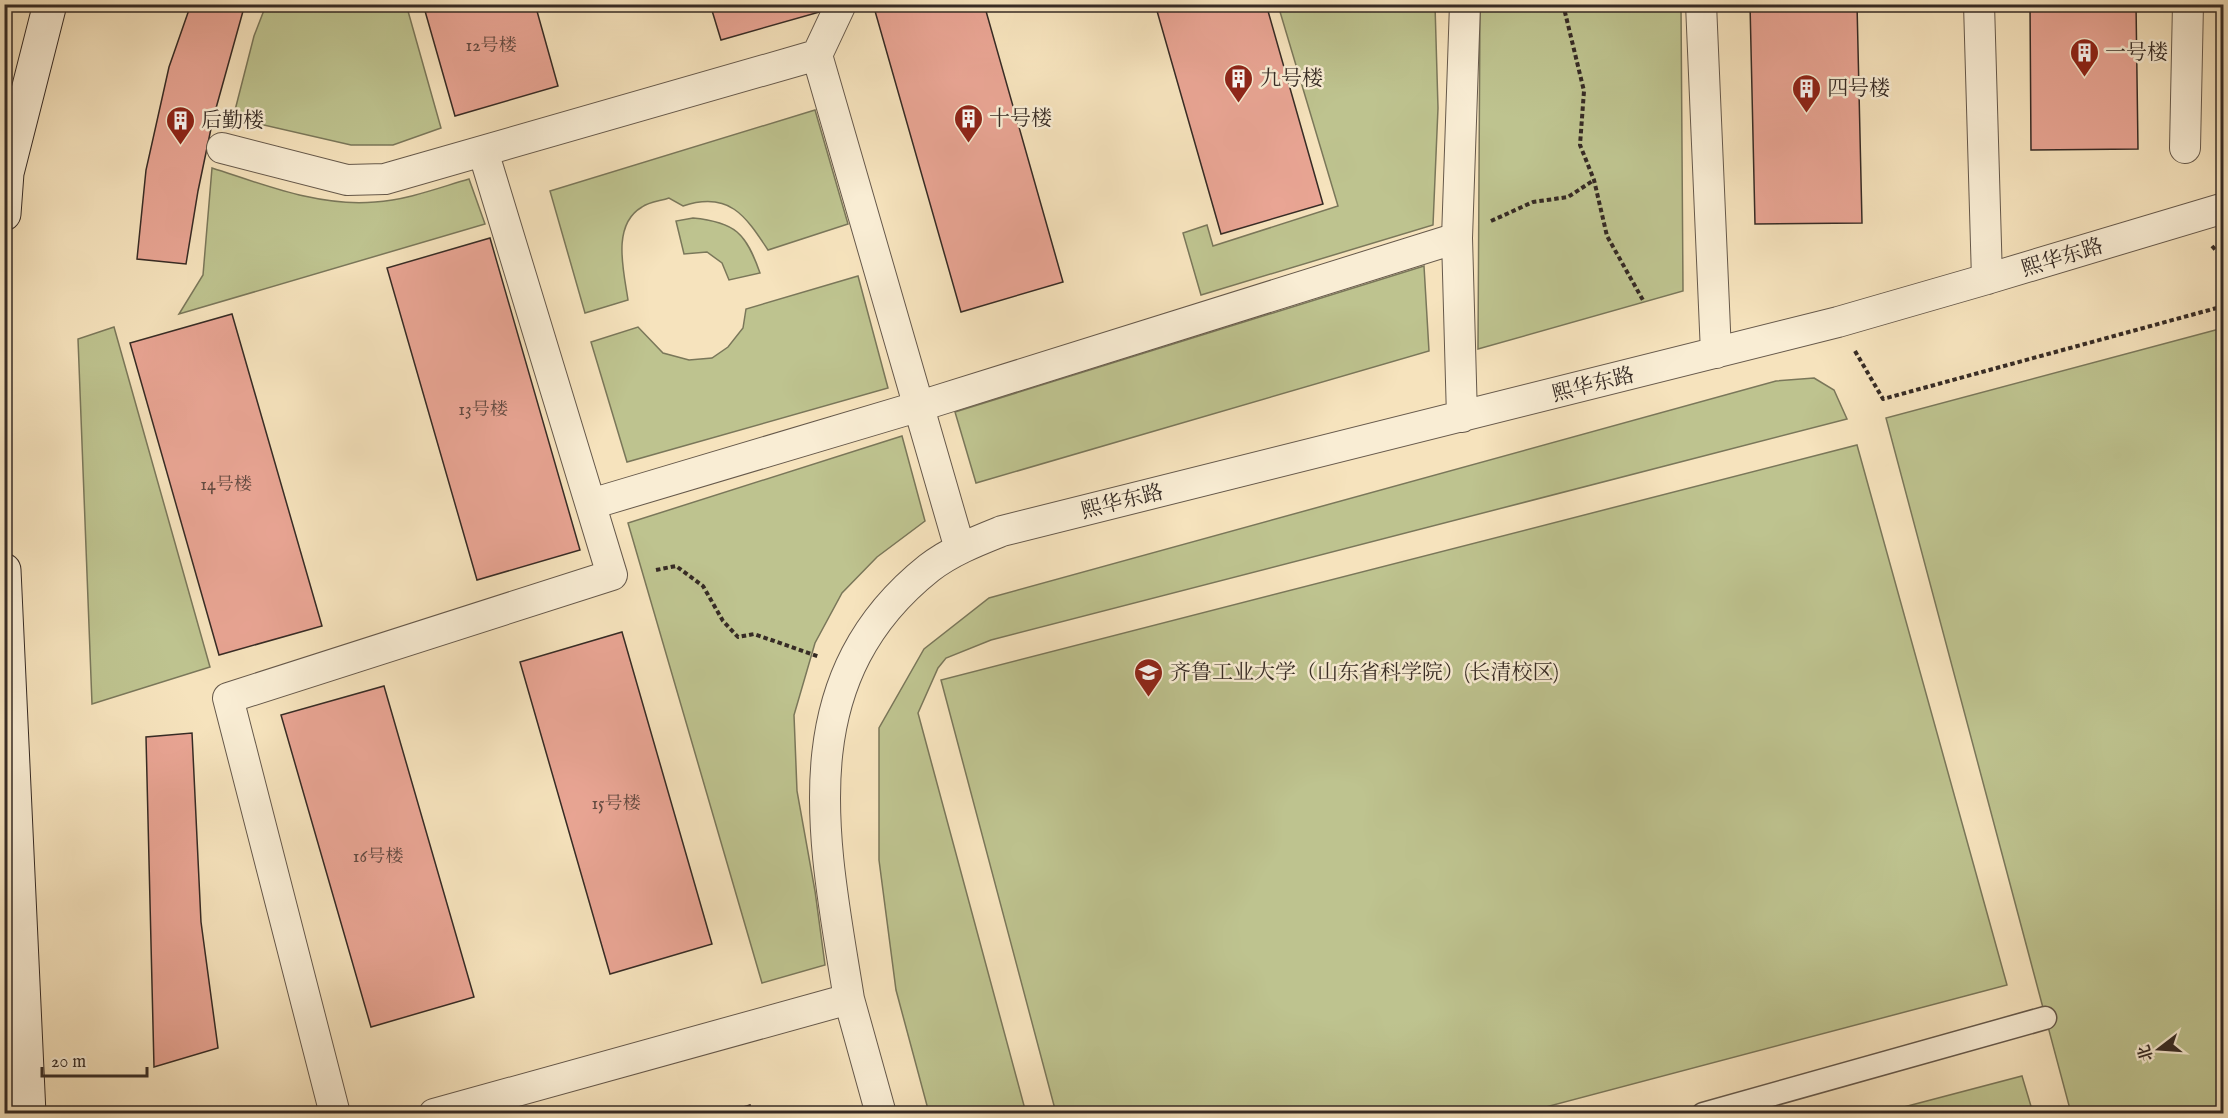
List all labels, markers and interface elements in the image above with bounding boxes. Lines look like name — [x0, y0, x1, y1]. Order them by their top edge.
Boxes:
house number: 12号楼 — [465, 35, 517, 58]
building icon: 一号楼 — [2068, 36, 2100, 78]
place label: 一号楼 — [2105, 40, 2168, 67]
building icon: 九号楼 — [1223, 62, 1255, 104]
place label: 九号楼 — [1260, 66, 1323, 93]
building icon: 四号楼 — [1790, 72, 1822, 114]
place label: 四号楼 — [1827, 76, 1890, 103]
building icon: 十号楼 — [952, 102, 984, 144]
building icon: 后勤楼 — [164, 104, 196, 146]
place label: 十号楼 — [989, 106, 1052, 133]
place label: 后勤楼 — [201, 108, 264, 135]
street label: 熙华东路 — [2018, 233, 2107, 284]
street label: 熙华东路 — [1549, 362, 1637, 409]
house number: 13号楼 — [458, 399, 508, 422]
house number: 14号楼 — [200, 474, 252, 497]
street label: 熙华东路 — [1078, 479, 1166, 526]
school or university icon: 齐鲁工业大学（山东省科学院）(长清校区) — [1133, 656, 1165, 698]
place label: 齐鲁工业大学（山东省科学院）(长清校区) — [1170, 660, 1559, 687]
house number: 15号楼 — [591, 793, 641, 816]
house number: 16号楼 — [353, 846, 403, 869]
north arrow — [2129, 1019, 2189, 1079]
scale bar — [42, 1040, 147, 1078]
text: 北 — [2135, 1042, 2158, 1063]
text: 20 m — [51, 1051, 86, 1074]

